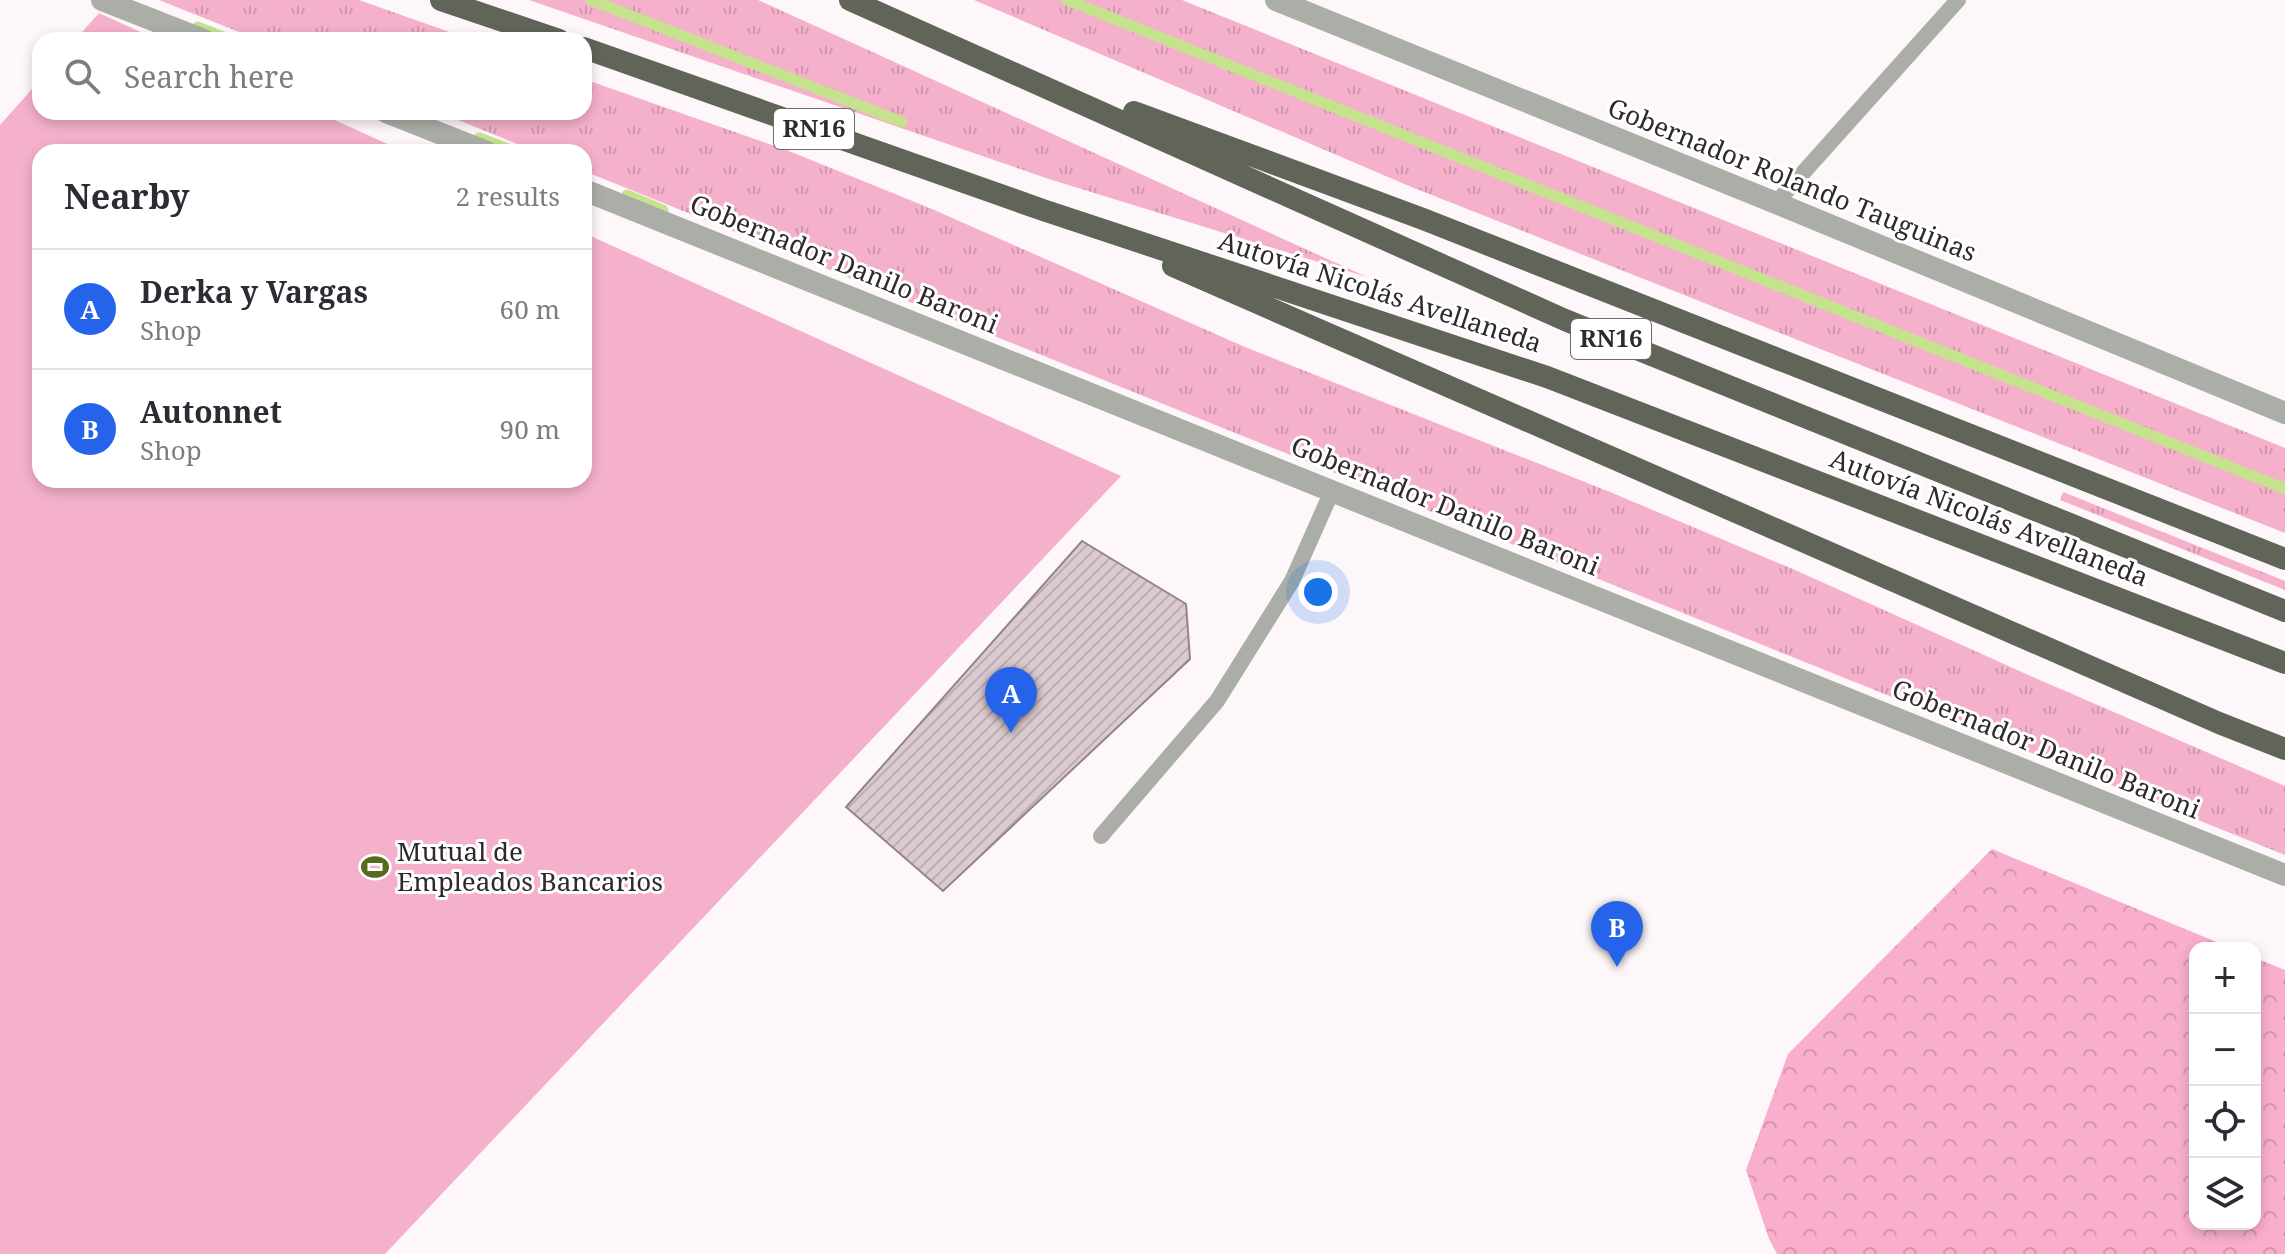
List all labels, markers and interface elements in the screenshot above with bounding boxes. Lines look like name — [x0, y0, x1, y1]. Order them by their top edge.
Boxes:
search box — [32, 32, 592, 120]
icon: search — [60, 54, 104, 98]
text: Search here — [124, 56, 294, 97]
street label: Gobernador Rolando Tauguinas — [1603, 88, 1982, 270]
road number: RN16 — [774, 109, 854, 149]
text: Nearby — [64, 173, 190, 219]
text: 2 results — [455, 178, 560, 214]
street label: Gobernador Danilo Baroni — [685, 185, 1004, 341]
street label: Autovía Nicolás Avellaneda — [1214, 222, 1547, 360]
text: Derka y Vargas — [140, 271, 368, 312]
text: A — [80, 291, 100, 327]
text: 60 m — [500, 291, 560, 327]
text: Shop — [140, 312, 202, 348]
road number: RN16 — [1571, 319, 1651, 359]
text: Autonnet — [140, 391, 282, 432]
text: B — [81, 411, 99, 447]
text: 90 m — [500, 411, 560, 447]
street label: Gobernador Danilo Baroni — [1286, 427, 1605, 583]
text: Shop — [140, 432, 202, 468]
street label: Autovía Nicolás Avellaneda — [1825, 440, 2154, 594]
your location — [1298, 572, 1338, 612]
pin: A — [985, 667, 1037, 733]
street label: Gobernador Danilo Baroni — [1887, 670, 2206, 826]
place label: Mutual de Empleados Bancarios — [397, 833, 663, 899]
sports icon: Mutual de Empleados Bancarios — [360, 852, 390, 882]
pin: B — [1591, 901, 1643, 967]
map controls — [2189, 942, 2261, 1230]
button: + — [2189, 942, 2261, 1014]
button: − — [2189, 1014, 2261, 1086]
button: locate — [2189, 1086, 2261, 1158]
button: layers — [2189, 1158, 2261, 1230]

